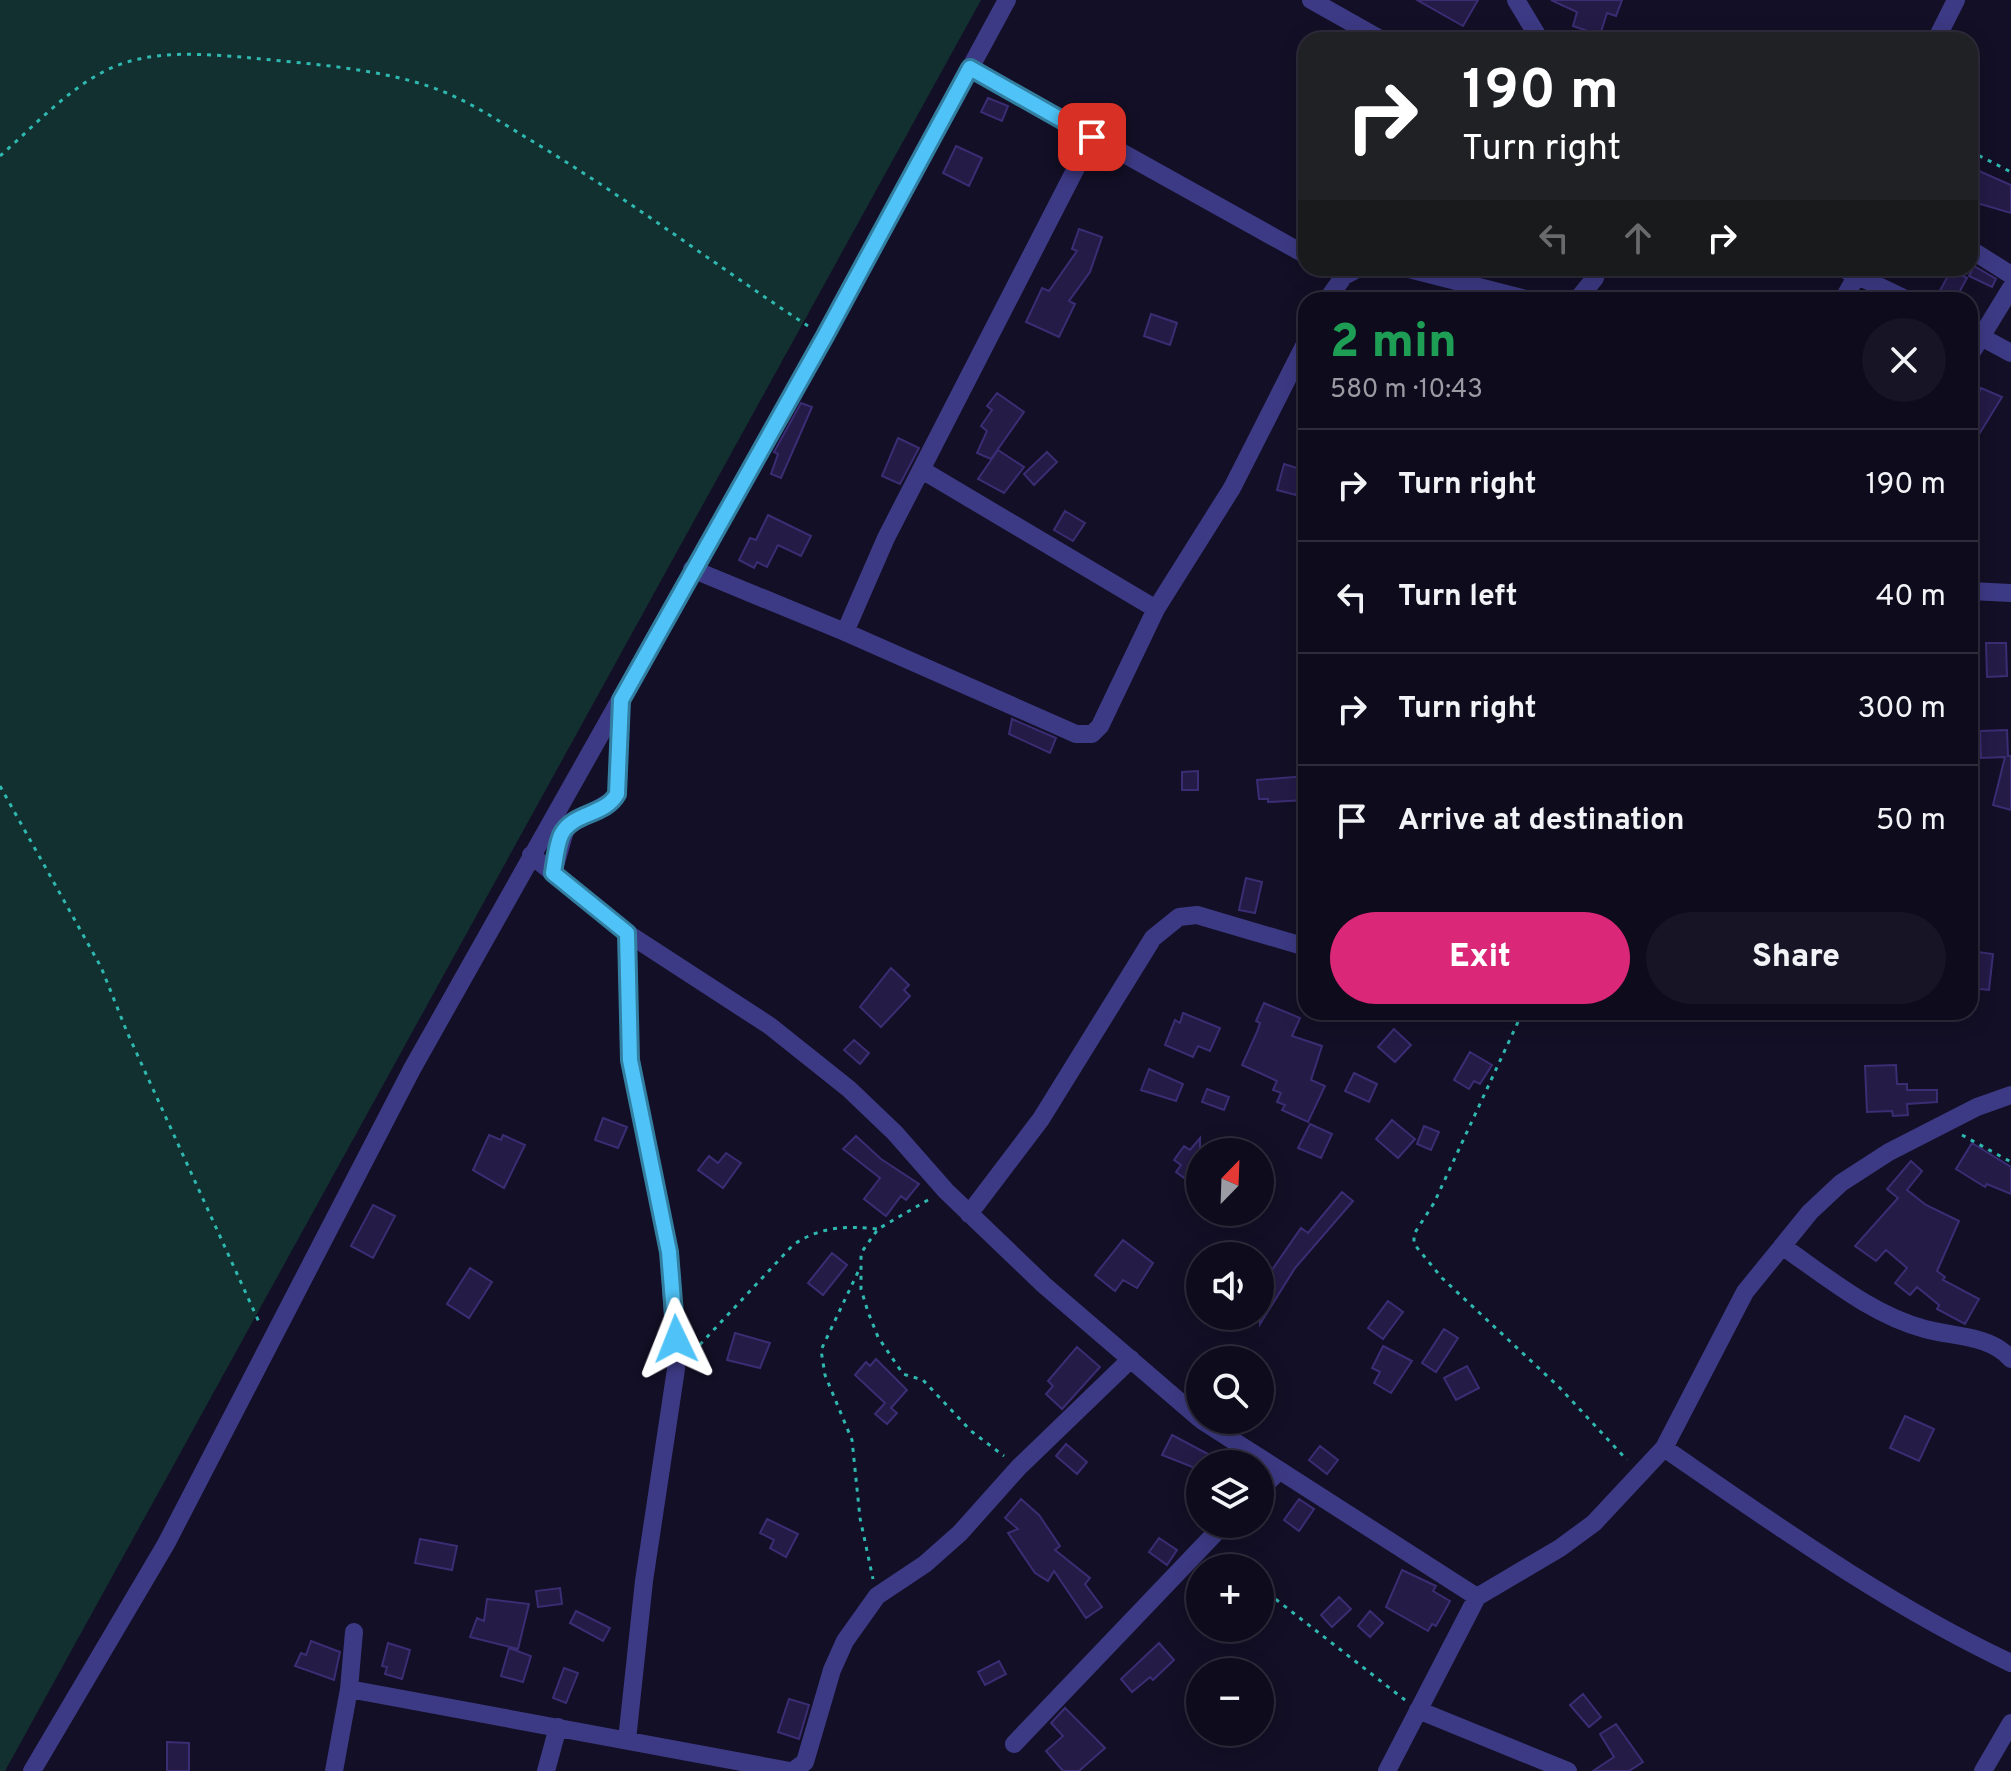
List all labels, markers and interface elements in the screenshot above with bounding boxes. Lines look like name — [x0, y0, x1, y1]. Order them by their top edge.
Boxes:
text: 190 m — [1462, 58, 1619, 128]
icon: right — [1330, 64, 1434, 168]
pin — [1058, 103, 1126, 171]
icon: arrive — [1070, 115, 1114, 159]
text: Turn right — [1462, 127, 1621, 173]
icon: left — [1532, 216, 1576, 260]
icon: ahead — [1616, 216, 1660, 260]
icon: right — [1700, 216, 1744, 260]
text: 2 min — [1330, 314, 1457, 374]
button: close — [1862, 318, 1946, 402]
text: 580 m · 10:43 — [1330, 374, 1483, 407]
icon: right — [1330, 463, 1374, 507]
text: Turn right — [1398, 467, 1536, 504]
text: 190 m — [1865, 467, 1946, 504]
icon: left — [1330, 575, 1374, 619]
text: Turn left — [1398, 579, 1518, 616]
text: 40 m — [1876, 579, 1946, 616]
icon: right — [1330, 687, 1374, 731]
text: Turn right — [1398, 691, 1536, 728]
text: 300 m — [1857, 691, 1946, 728]
icon: arrive — [1330, 799, 1374, 843]
text: Arrive at destination — [1398, 803, 1684, 840]
text: 50 m — [1876, 803, 1946, 840]
button: Exit — [1330, 912, 1630, 1004]
button: Share — [1646, 912, 1946, 1004]
north arrow — [1186, 1138, 1274, 1226]
map controls — [1186, 1138, 1274, 1746]
button: sound — [1186, 1242, 1274, 1330]
position arrow — [634, 1297, 718, 1381]
button: search — [1186, 1346, 1274, 1434]
button: layers — [1186, 1450, 1274, 1538]
button: + — [1186, 1554, 1274, 1642]
button: − — [1186, 1658, 1274, 1746]

